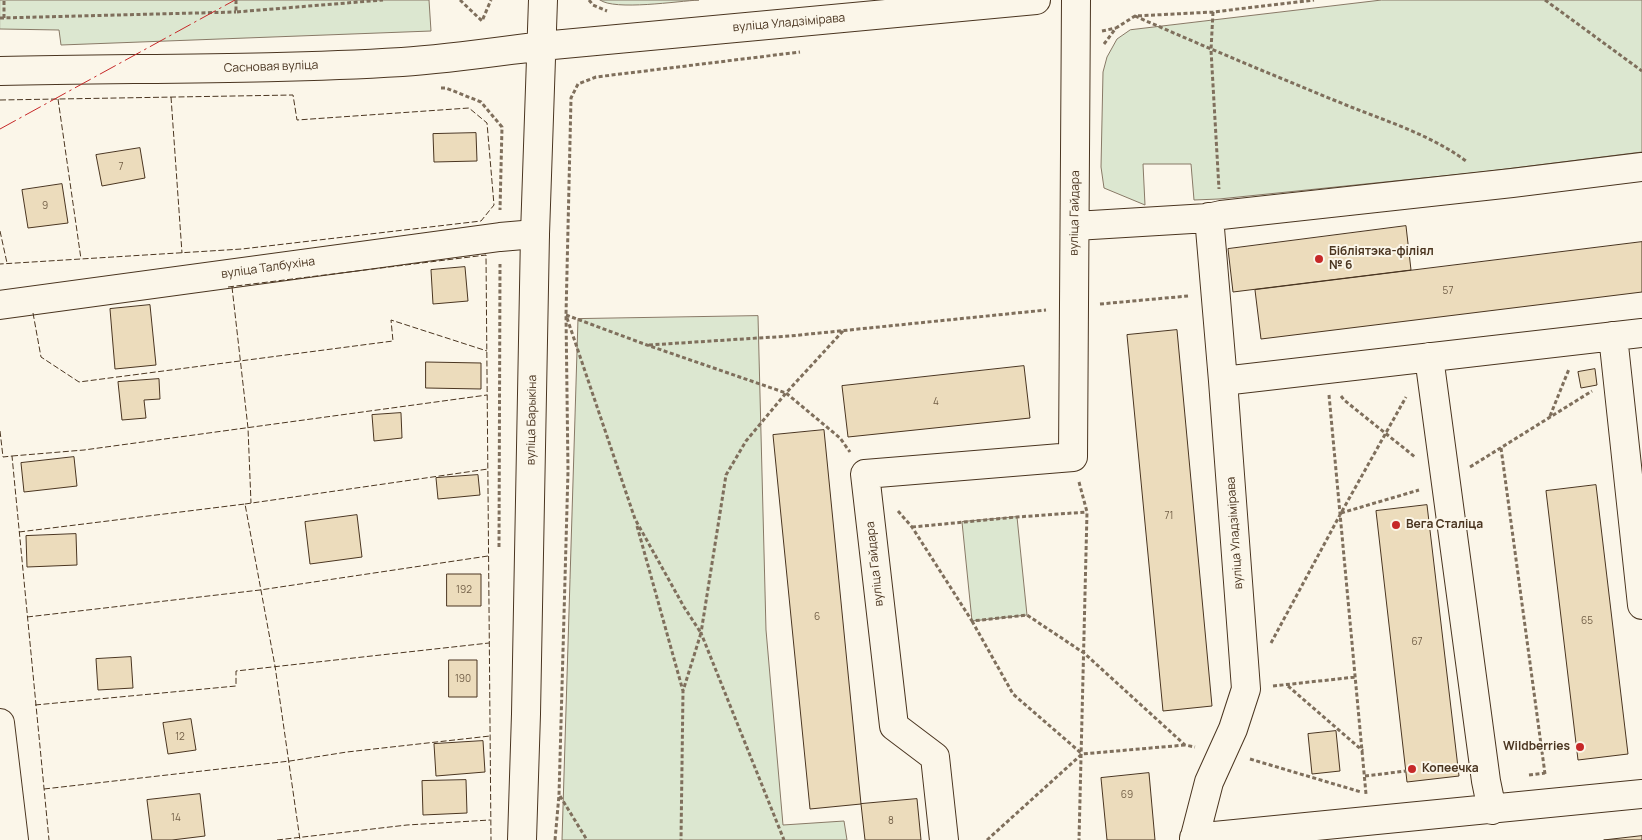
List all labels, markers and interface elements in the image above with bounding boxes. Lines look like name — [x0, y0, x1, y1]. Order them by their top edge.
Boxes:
street label: вуліца Уладзімірава — [732, 11, 846, 35]
street label: Сасновая вуліца — [224, 58, 318, 76]
house number: 7 — [118, 161, 124, 173]
street label: вуліца Гайдара — [1067, 170, 1083, 256]
house number: 9 — [42, 200, 48, 212]
place label: Бібліятэка-філіял № 6 — [1329, 245, 1434, 273]
marker: Бібліятэка-філіял № 6 — [1313, 253, 1325, 265]
street label: вуліца Талбухіна — [220, 254, 316, 282]
house number: 57 — [1443, 285, 1453, 297]
street label: вуліца Барыкіна — [524, 375, 540, 465]
house number: 4 — [933, 396, 939, 408]
street label: вуліца Уладзімірава — [1224, 476, 1246, 590]
house number: 71 — [1165, 510, 1173, 522]
place label: Вега Сталіца — [1406, 518, 1483, 532]
marker: Вега Сталіца — [1390, 519, 1402, 531]
street label: вуліца Гайдара — [863, 521, 887, 607]
house number: 192 — [456, 584, 472, 596]
house number: 6 — [814, 611, 820, 623]
house number: 65 — [1581, 615, 1593, 627]
house number: 67 — [1411, 636, 1423, 648]
house number: 190 — [455, 673, 471, 685]
house number: 12 — [175, 731, 185, 743]
place label: Wildberries — [1503, 740, 1570, 754]
marker: Wildberries — [1574, 741, 1586, 753]
place label: Копеечка — [1422, 762, 1479, 776]
marker: Копеечка — [1406, 763, 1418, 775]
house number: 69 — [1121, 789, 1133, 801]
house number: 14 — [171, 812, 181, 824]
house number: 8 — [888, 815, 894, 827]

